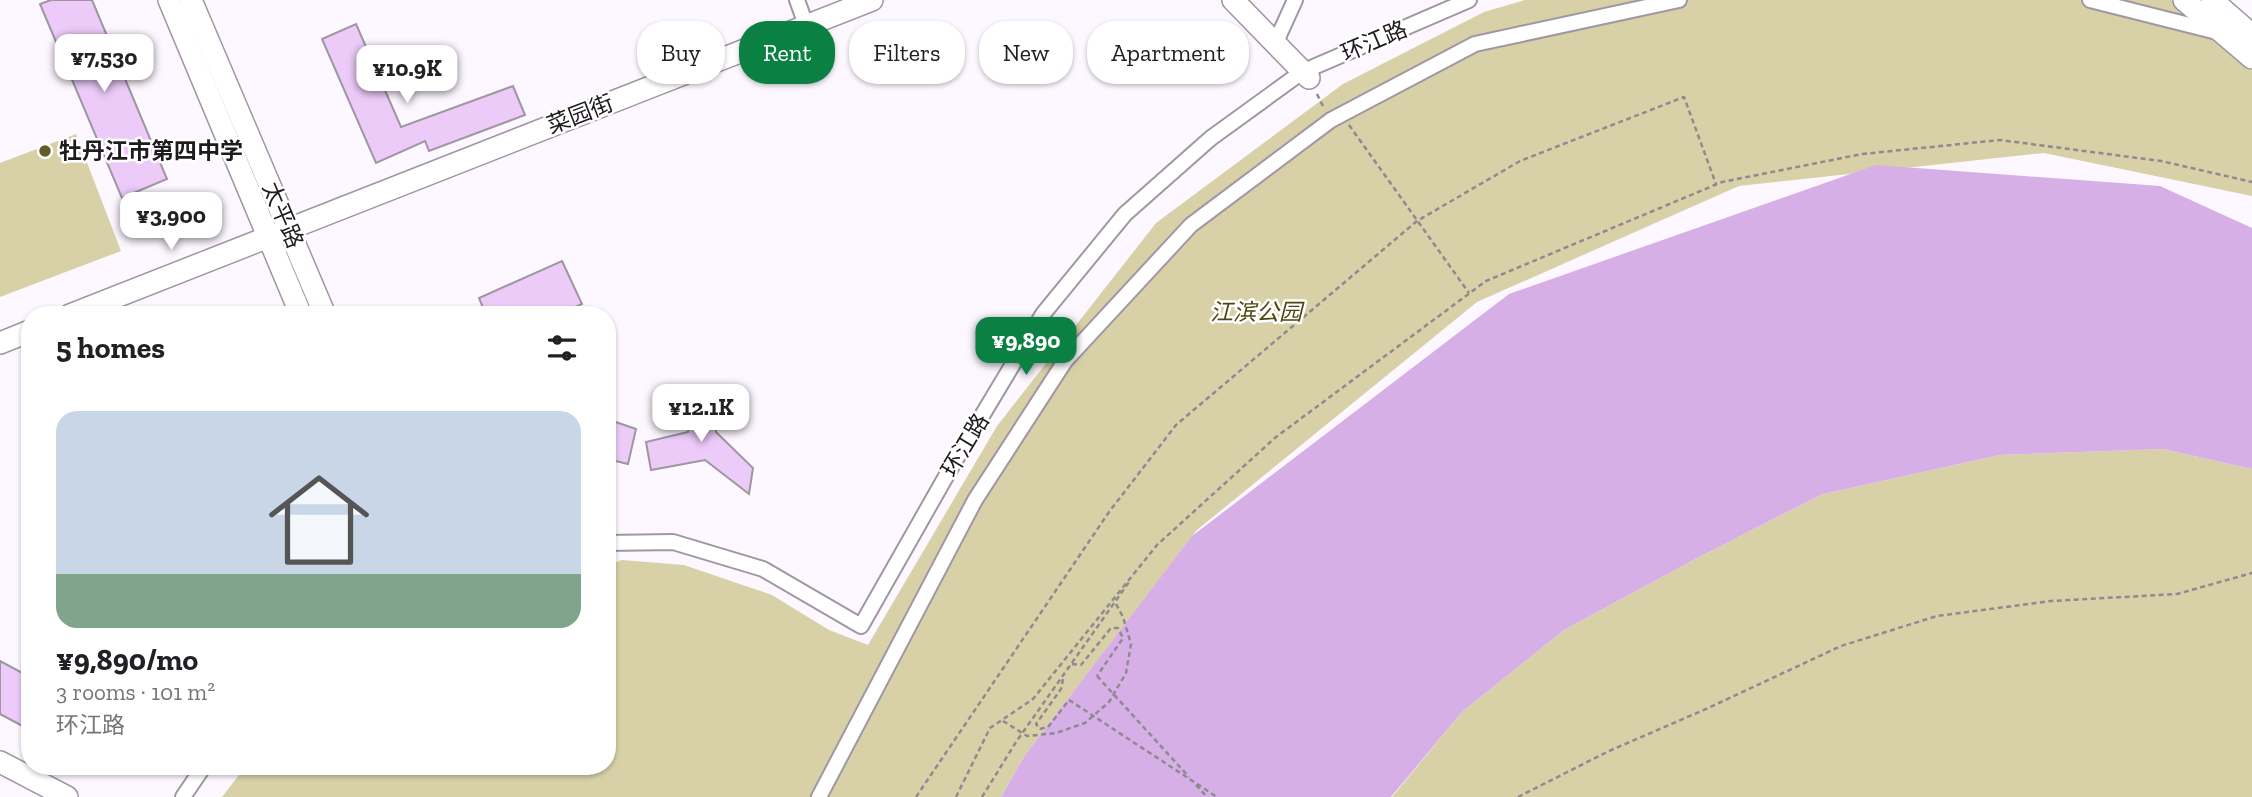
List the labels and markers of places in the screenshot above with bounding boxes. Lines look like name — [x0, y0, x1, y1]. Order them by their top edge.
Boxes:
pin: ¥7,530 — [47, 34, 161, 94]
pin: ¥10.9K — [350, 46, 464, 105]
place label: 牡丹江市第四中学 — [59, 137, 243, 165]
marker: 牡丹江市第四中学 — [37, 143, 53, 159]
pin: ¥3,900 — [114, 192, 228, 252]
pin: ¥9,890 — [969, 318, 1083, 377]
pin: ¥12.1K — [644, 384, 758, 444]

